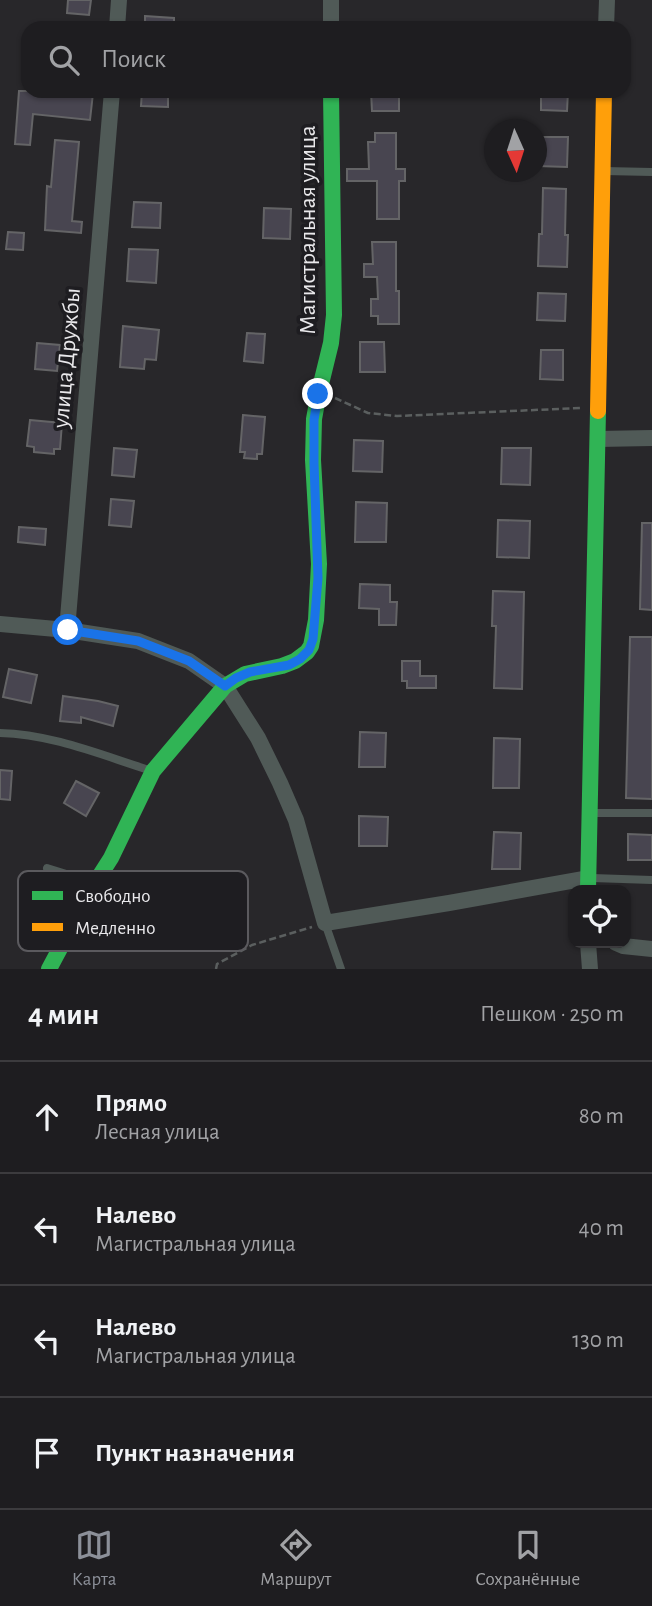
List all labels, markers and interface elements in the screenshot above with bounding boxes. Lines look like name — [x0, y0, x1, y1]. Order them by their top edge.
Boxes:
search box — [21, 21, 631, 98]
icon: search — [45, 41, 83, 79]
text: Поиск — [101, 46, 166, 72]
north arrow — [484, 119, 547, 182]
street label: Магистральная улица — [296, 125, 320, 335]
street label: улица Дружбы — [49, 287, 85, 430]
route end — [302, 378, 333, 409]
route start — [52, 614, 83, 645]
legend — [18, 871, 248, 951]
map controls — [568, 885, 631, 948]
button: locate — [568, 885, 631, 948]
text: Свободно — [75, 887, 151, 906]
text: Медленно — [75, 919, 155, 938]
text: 4 мин — [28, 1000, 99, 1030]
text: Пешком · 250 m — [480, 1003, 624, 1026]
text: Прямо — [95, 1090, 167, 1116]
icon: ahead — [28, 1098, 66, 1136]
text: 80 m — [579, 1105, 624, 1128]
text: Лесная улица — [95, 1121, 220, 1144]
text: Налево — [95, 1202, 176, 1228]
icon: left — [28, 1210, 66, 1248]
text: 40 m — [579, 1217, 624, 1240]
text: Магистральная улица — [95, 1233, 296, 1256]
text: Налево — [95, 1314, 176, 1340]
icon: left — [28, 1322, 66, 1360]
text: 130 m — [572, 1329, 624, 1352]
text: Магистральная улица — [95, 1345, 296, 1368]
icon: arrive — [28, 1434, 66, 1472]
text: Пункт назначения — [95, 1440, 295, 1466]
tab: Карта — [72, 1526, 116, 1591]
tab: Маршрут — [260, 1526, 331, 1591]
tab: Сохранённые — [475, 1526, 580, 1591]

